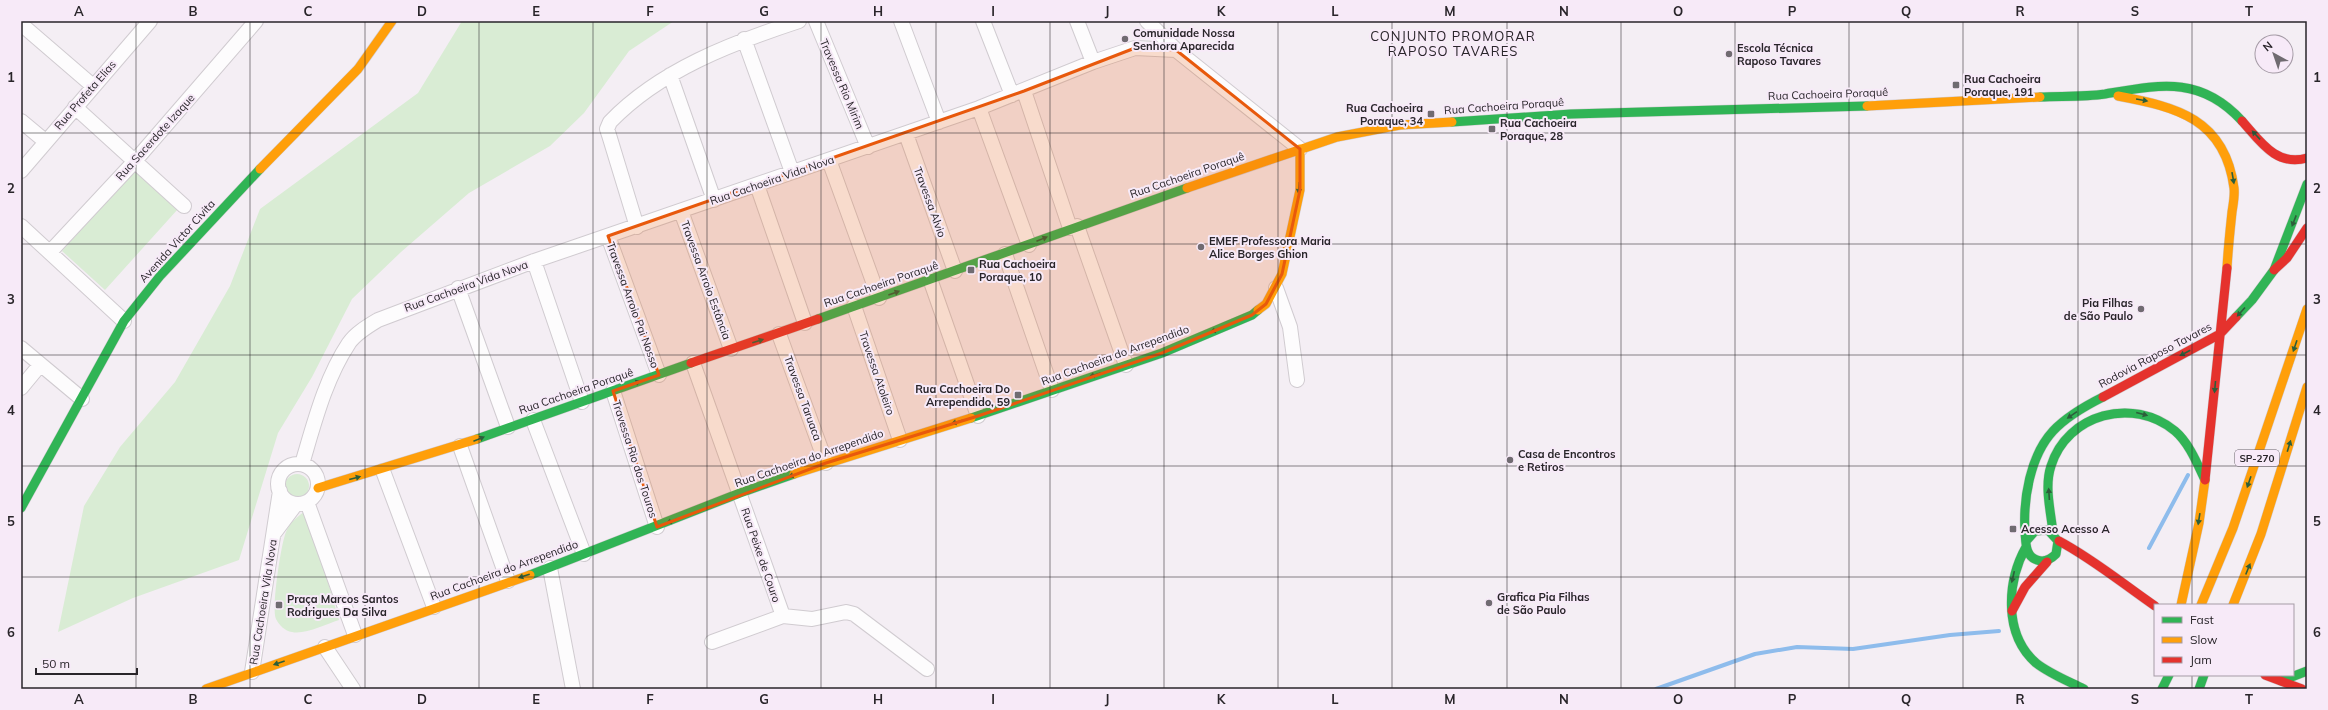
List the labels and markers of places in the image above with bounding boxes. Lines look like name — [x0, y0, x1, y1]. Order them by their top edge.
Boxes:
place label: Comunidade Nossa Senhora Aparecida — [1133, 26, 1235, 53]
marker: Comunidade Nossa Senhora Aparecida — [1120, 34, 1130, 44]
place label: Escola Técnica Raposo Tavares — [1737, 41, 1822, 68]
marker: Escola Técnica Raposo Tavares — [1724, 49, 1734, 59]
place label: Rua Cachoeira Poraque, 191 — [1964, 72, 2041, 99]
marker: Rua Cachoeira Poraque, 191 — [1951, 80, 1961, 90]
place label: Rua Cachoeira Poraque, 34 — [1346, 101, 1423, 128]
marker: Rua Cachoeira Poraque, 34 — [1426, 109, 1436, 119]
place label: Rua Cachoeira Poraque, 28 — [1500, 116, 1577, 143]
marker: Rua Cachoeira Poraque, 28 — [1487, 124, 1497, 134]
place label: EMEF Professora Maria Alice Borges Ghion — [1209, 234, 1331, 261]
marker: EMEF Professora Maria Alice Borges Ghion — [1196, 242, 1206, 252]
place label: Rua Cachoeira Poraque, 10 — [979, 257, 1056, 284]
marker: Rua Cachoeira Poraque, 10 — [966, 265, 976, 275]
place label: Pia Filhas de São Paulo — [2064, 296, 2133, 323]
marker: Pia Filhas de São Paulo — [2136, 304, 2146, 314]
place label: Rua Cachoeira Do Arrependido, 59 — [915, 382, 1010, 409]
marker: Rua Cachoeira Do Arrependido, 59 — [1013, 390, 1023, 400]
place label: Casa de Encontros e Retiros — [1518, 447, 1616, 474]
marker: Casa de Encontros e Retiros — [1505, 455, 1515, 465]
place label: Acesso Acesso A — [2021, 522, 2110, 536]
marker: Acesso Acesso A — [2008, 524, 2018, 534]
place label: Grafica Pia Filhas de São Paulo — [1497, 590, 1590, 617]
place label: Praça Marcos Santos Rodrigues Da Silva — [287, 592, 399, 619]
marker: Grafica Pia Filhas de São Paulo — [1484, 598, 1494, 608]
marker: Praça Marcos Santos Rodrigues Da Silva — [274, 600, 284, 610]

